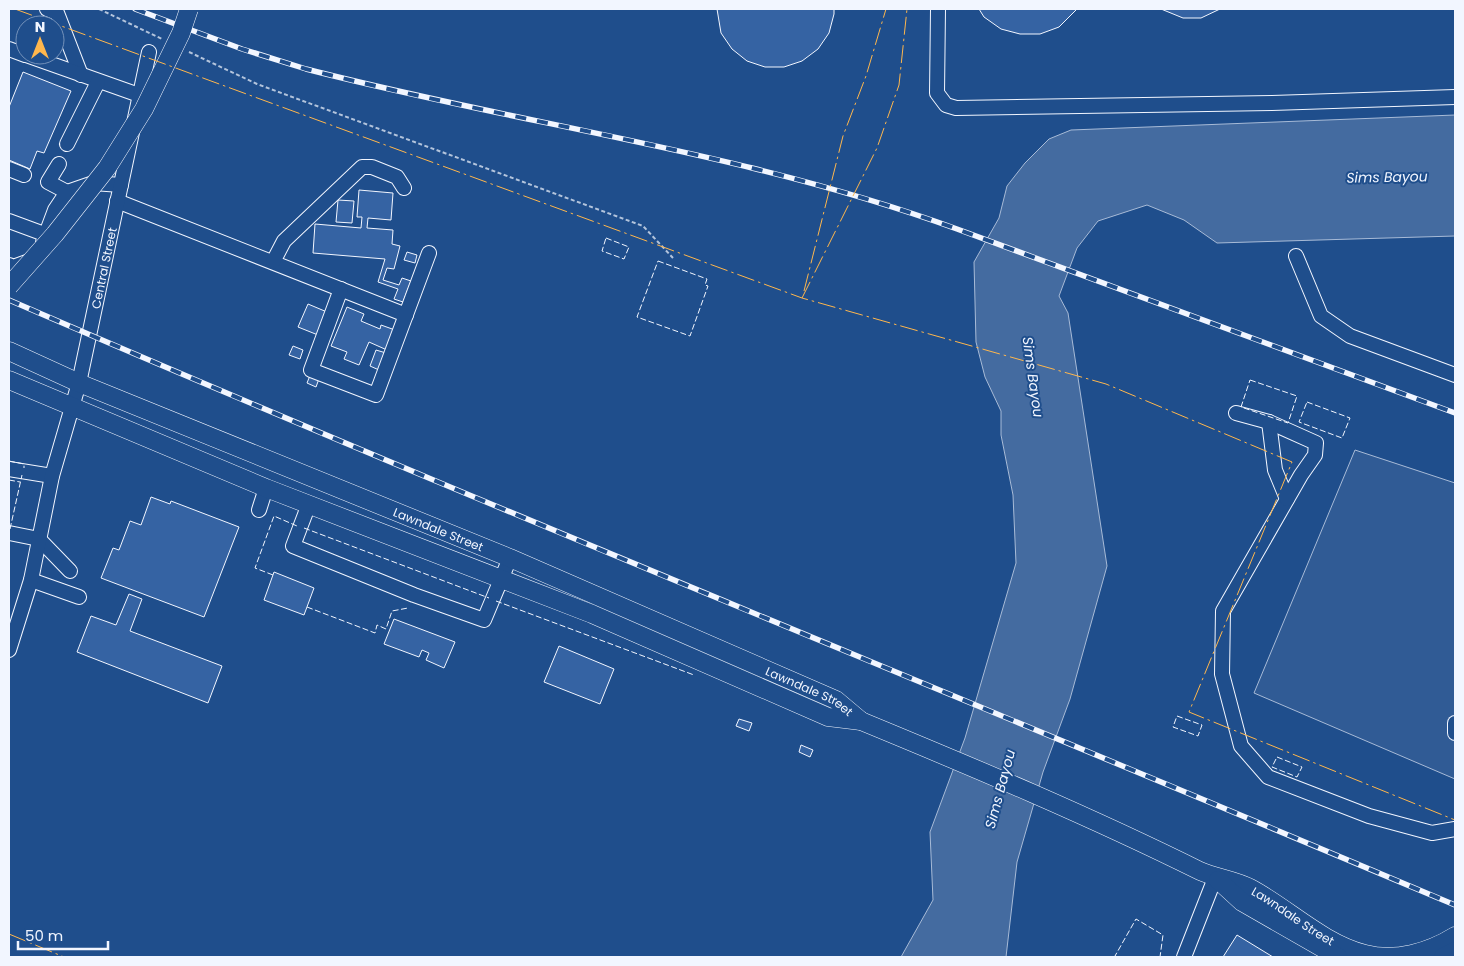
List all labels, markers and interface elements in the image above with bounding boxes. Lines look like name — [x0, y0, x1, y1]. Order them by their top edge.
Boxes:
north arrow — [15, 15, 65, 65]
text: N — [35, 17, 45, 37]
water label: Sims Bayou — [1346, 166, 1428, 188]
street label: Central Street — [86, 226, 120, 310]
water label: Sims Bayou — [1017, 335, 1049, 419]
street label: Lawndale Street — [391, 503, 486, 555]
street label: Lawndale Street — [763, 662, 857, 720]
water label: Sims Bayou — [980, 747, 1020, 831]
street label: Lawndale Street — [1249, 882, 1338, 949]
scale bar — [18, 918, 108, 950]
text: 50 m — [25, 925, 63, 946]

